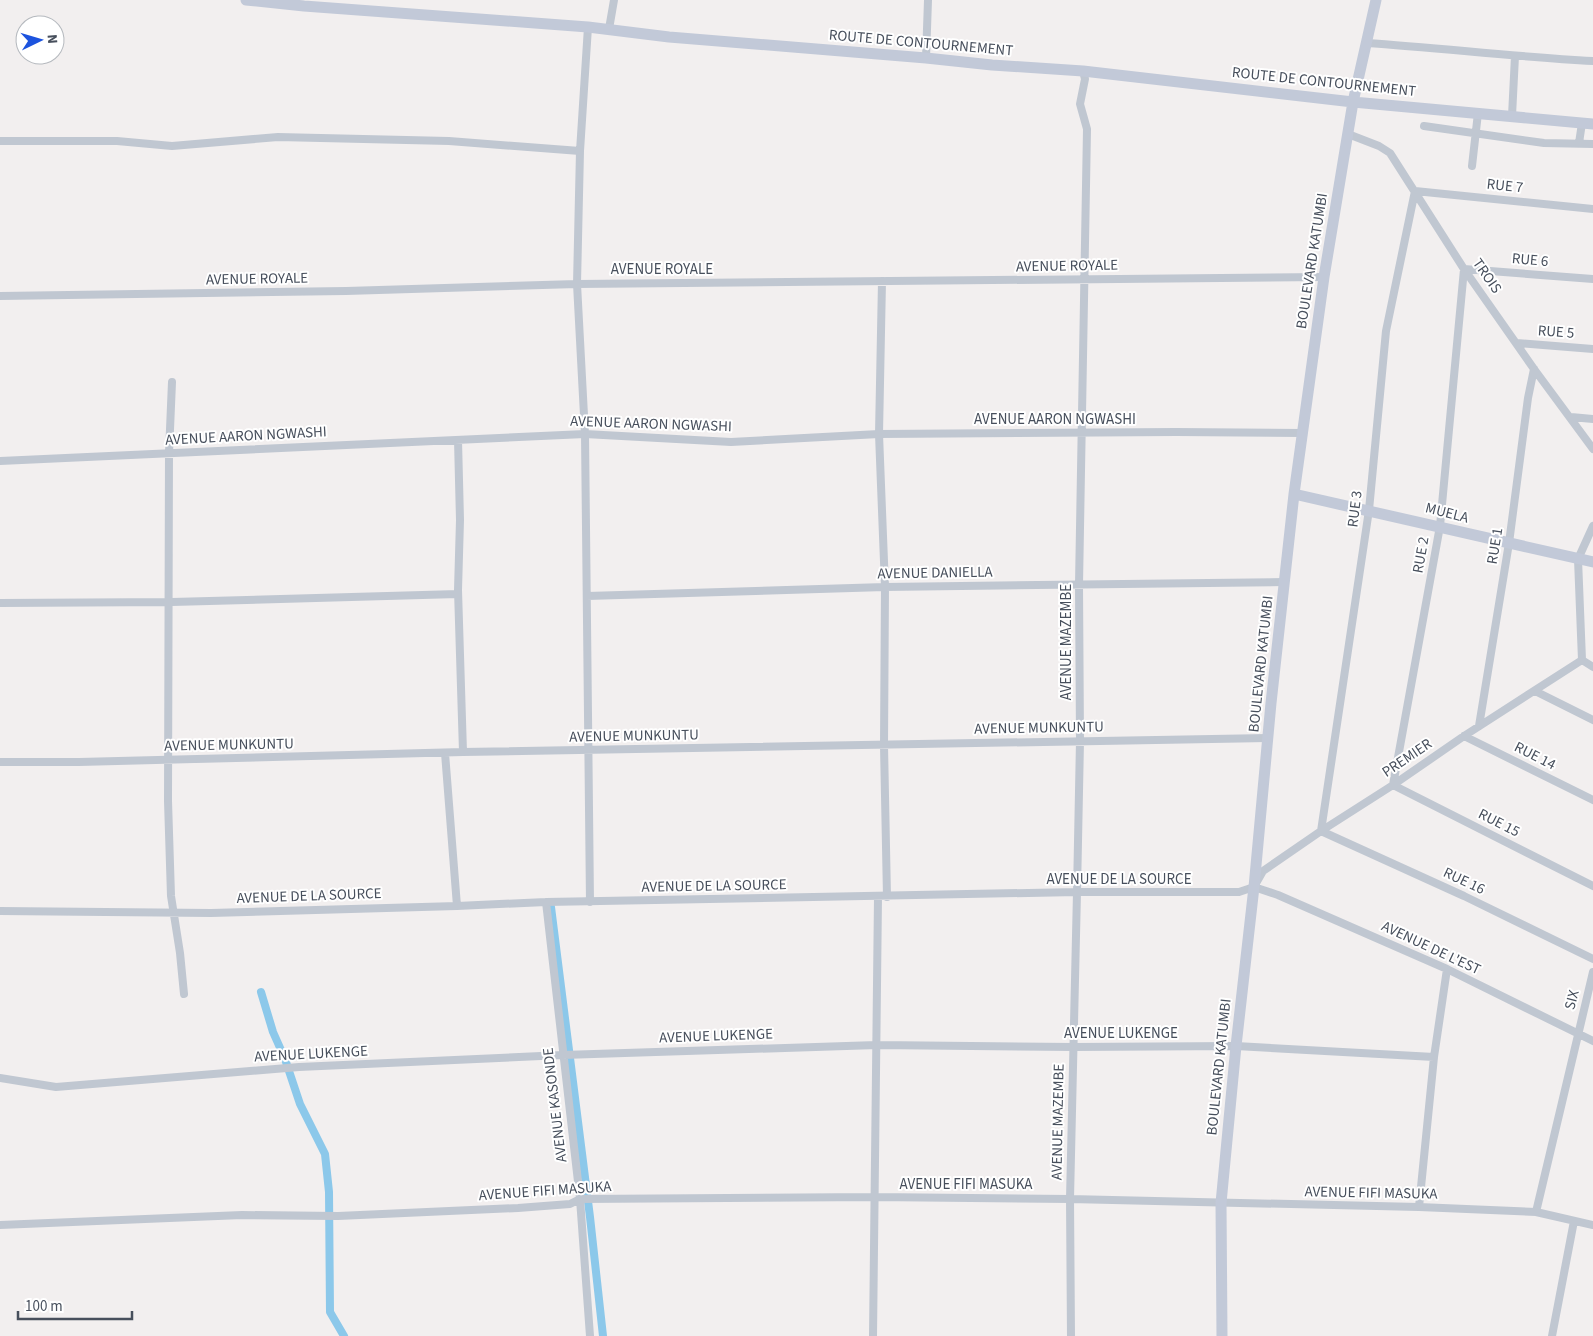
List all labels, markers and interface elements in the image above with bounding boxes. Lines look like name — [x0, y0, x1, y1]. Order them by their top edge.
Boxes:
north arrow — [15, 15, 65, 65]
street label: ROUTE DE CONTOURNEMENT — [828, 24, 1014, 62]
text: N — [42, 33, 62, 44]
street label: ROUTE DE CONTOURNEMENT — [1231, 62, 1417, 102]
street label: RUE 7 — [1486, 174, 1524, 198]
street label: BOULEVARD KATUMBI — [1291, 192, 1333, 330]
street label: RUE 6 — [1511, 248, 1549, 272]
street label: TROIS — [1467, 254, 1507, 298]
street label: AVENUE ROYALE — [1016, 255, 1118, 277]
street label: AVENUE ROYALE — [611, 259, 713, 280]
street label: AVENUE ROYALE — [206, 268, 308, 290]
street label: RUE 5 — [1537, 320, 1575, 344]
street label: AVENUE AARON NGWASHI — [974, 409, 1136, 430]
street label: AVENUE AARON NGWASHI — [570, 411, 732, 437]
street label: AVENUE AARON NGWASHI — [165, 421, 327, 451]
street label: RUE 3 — [1342, 490, 1368, 528]
street label: MUELA — [1423, 497, 1472, 529]
street label: RUE 1 — [1482, 526, 1508, 566]
street label: RUE 2 — [1407, 535, 1435, 575]
street label: AVENUE DANIELLA — [877, 561, 994, 585]
street label: AVENUE MAZEMBE — [1056, 584, 1077, 700]
street label: BOULEVARD KATUMBI — [1243, 595, 1279, 733]
street label: AVENUE MUNKUNTU — [974, 716, 1104, 740]
street label: AVENUE MUNKUNTU — [569, 724, 699, 748]
street label: AVENUE MUNKUNTU — [164, 733, 294, 757]
street label: PREMIER — [1378, 733, 1437, 782]
street label: RUE 14 — [1511, 737, 1560, 776]
street label: RUE 15 — [1475, 804, 1523, 842]
street label: RUE 16 — [1440, 862, 1488, 900]
street label: AVENUE DE LA SOURCE — [1046, 869, 1192, 890]
street label: AVENUE DE LA SOURCE — [641, 874, 787, 898]
street label: AVENUE DE LA SOURCE — [236, 883, 382, 909]
street label: AVENUE DE L'EST — [1378, 916, 1484, 980]
street label: SIX — [1559, 988, 1585, 1012]
street label: BOULEVARD KATUMBI — [1201, 998, 1237, 1136]
street label: AVENUE LUKENGE — [1064, 1023, 1178, 1044]
street label: AVENUE LUKENGE — [659, 1024, 773, 1048]
street label: AVENUE LUKENGE — [254, 1041, 368, 1067]
street label: AVENUE KASONDE — [538, 1046, 572, 1164]
street label: AVENUE MAZEMBE — [1046, 1064, 1070, 1180]
street label: AVENUE FIFI MASUKA — [900, 1174, 1033, 1195]
street label: AVENUE FIFI MASUKA — [478, 1176, 613, 1206]
street label: AVENUE FIFI MASUKA — [1304, 1181, 1439, 1205]
scale bar — [18, 1288, 131, 1320]
text: 100 m — [25, 1296, 63, 1317]

